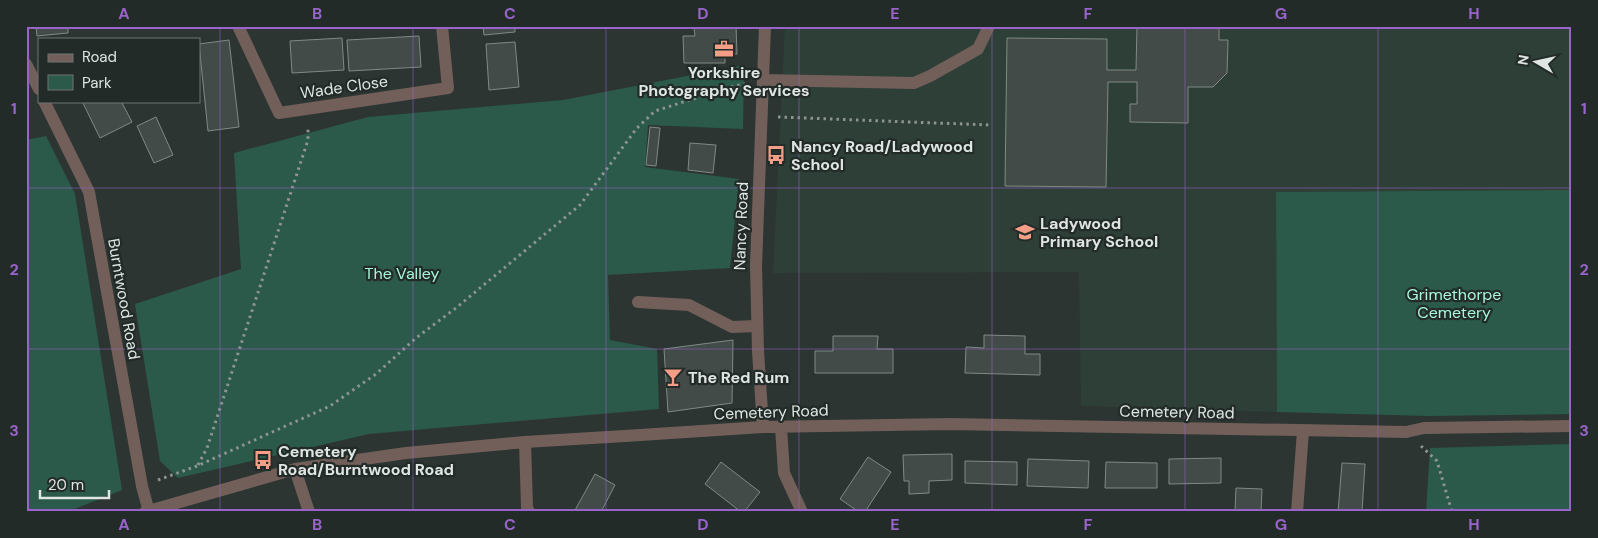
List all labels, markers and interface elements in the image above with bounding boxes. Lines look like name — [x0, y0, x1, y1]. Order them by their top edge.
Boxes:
text: A — [118, 3, 130, 24]
text: B — [312, 3, 322, 24]
text: C — [504, 3, 516, 24]
text: D — [697, 3, 709, 24]
text: E — [890, 3, 900, 24]
text: F — [1084, 3, 1093, 24]
text: G — [1275, 3, 1287, 24]
text: H — [1468, 3, 1480, 24]
legend — [38, 38, 200, 102]
office icon: Yorkshire Photography Services — [713, 38, 735, 60]
north arrow — [1510, 38, 1560, 88]
text: Road — [82, 47, 117, 67]
text: N — [1513, 54, 1533, 66]
place label: Yorkshire Photography Services — [638, 62, 810, 101]
street label: Wade Close — [299, 70, 389, 104]
text: Park — [82, 73, 112, 93]
text: 1 — [11, 98, 17, 119]
text: 1 — [1581, 98, 1587, 119]
place label: Nancy Road/Ladywood School — [791, 136, 973, 175]
bus stop icon: Nancy Road/Ladywood School — [765, 144, 787, 166]
street label: Nancy Road — [729, 181, 753, 271]
place label: Ladywood Primary School — [1040, 213, 1158, 252]
school or university icon: Ladywood Primary School — [1014, 221, 1036, 243]
street label: Burntwood Road — [103, 237, 145, 361]
text: 2 — [9, 259, 19, 280]
text: 2 — [1579, 259, 1589, 280]
park label: The Valley — [365, 263, 440, 284]
park label: Grimethorpe Cemetery — [1407, 284, 1501, 323]
bar icon: The Red Rum — [662, 366, 684, 388]
place label: The Red Rum — [688, 367, 789, 388]
street label: Cemetery Road — [713, 399, 829, 425]
street label: Cemetery Road — [1119, 400, 1235, 424]
text: 3 — [9, 420, 19, 441]
text: 3 — [1579, 420, 1589, 441]
place label: Cemetery Road/Burntwood Road — [278, 441, 454, 480]
bus stop icon: Cemetery Road/Burntwood Road — [252, 449, 274, 471]
scale bar — [40, 468, 109, 500]
text: 20 m — [48, 475, 84, 495]
text: A — [118, 514, 130, 535]
text: B — [312, 514, 322, 535]
text: C — [504, 514, 516, 535]
text: D — [697, 514, 709, 535]
text: E — [890, 514, 900, 535]
text: F — [1084, 514, 1093, 535]
text: G — [1275, 514, 1287, 535]
text: H — [1468, 514, 1480, 535]

